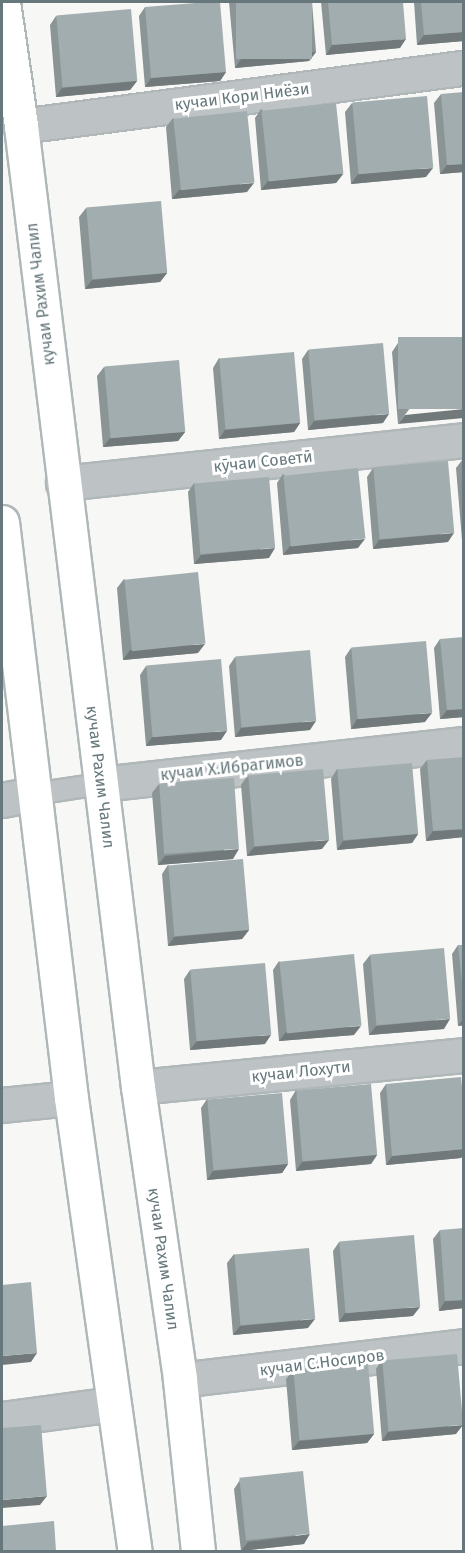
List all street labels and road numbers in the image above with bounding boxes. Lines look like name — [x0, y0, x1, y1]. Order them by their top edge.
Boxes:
street label: кучаи Кори Ниёзи — [173, 79, 311, 115]
street label: кучаи Рахим Чалил — [23, 222, 59, 366]
street label: кӯчаи Советӣ — [212, 447, 314, 477]
street label: кучаи Рахим Чалил — [82, 705, 118, 849]
street label: кучаи Х.Ибрагимов — [159, 751, 305, 785]
street label: кучаи Лохути — [250, 1057, 352, 1087]
street label: кучаи Рахим Чалил — [144, 1187, 182, 1331]
street label: кучаи С.Носиров — [258, 1346, 386, 1380]

